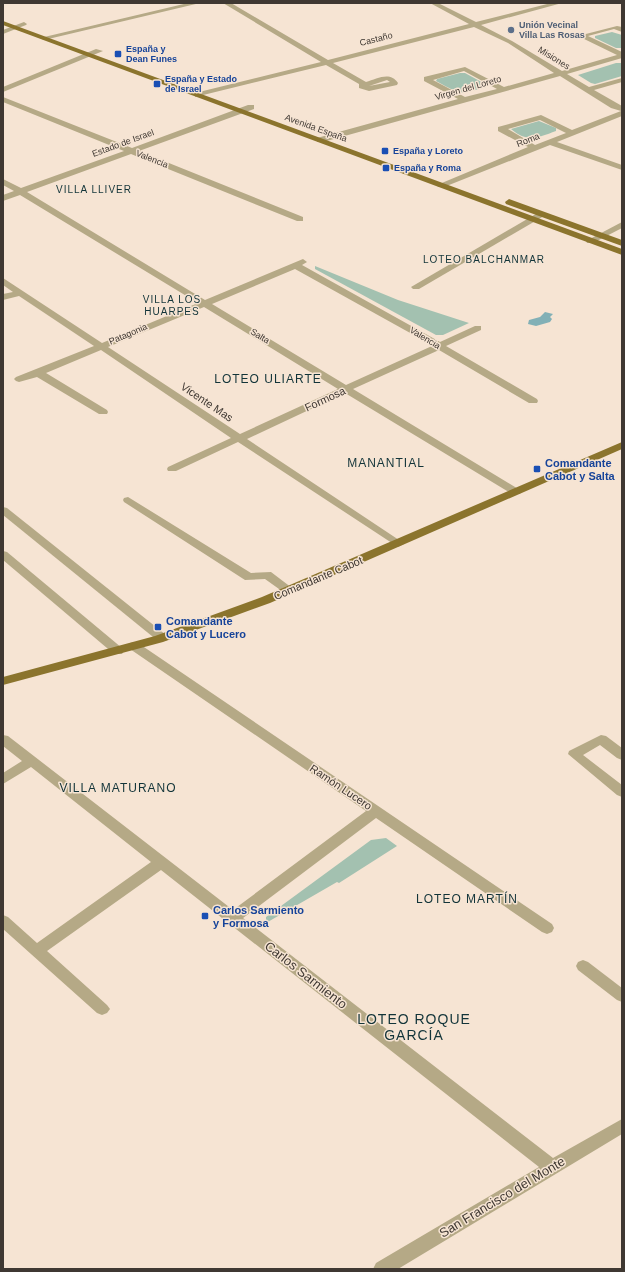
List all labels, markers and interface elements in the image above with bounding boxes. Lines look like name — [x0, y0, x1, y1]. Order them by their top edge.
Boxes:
place label: Unión Vecinal Villa Las Rosas — [519, 20, 585, 40]
marker: Unión Vecinal Villa Las Rosas — [506, 25, 516, 35]
street label: Castaño — [359, 30, 393, 48]
place label: España y Dean Funes — [126, 44, 177, 64]
street label: Misiones — [536, 44, 572, 72]
marker: España y Dean Funes — [113, 49, 123, 59]
place label: España y Estado de Israel — [165, 74, 238, 94]
street label: Virgen del Loreto — [434, 74, 502, 102]
marker: España y Estado de Israel — [152, 79, 162, 89]
street label: Avenida España — [284, 112, 348, 144]
street label: Estado de Israel — [91, 127, 155, 159]
street label: Roma — [515, 131, 541, 149]
marker: España y Loreto — [380, 146, 390, 156]
place label: España y Loreto — [393, 146, 464, 156]
street label: Valencia — [134, 148, 170, 170]
marker: España y Roma — [381, 163, 391, 173]
place label: España y Roma — [394, 163, 462, 173]
district label: VILLA LLIVER — [56, 184, 132, 195]
district label: LOTEO BALCHANMAR — [423, 254, 545, 265]
district label: VILLA LOS HUARPES — [143, 294, 201, 317]
street label: Patagonia — [107, 321, 149, 347]
street label: Valencia — [408, 325, 442, 351]
street label: Salta — [249, 326, 271, 346]
district label: LOTEO ULIARTE — [214, 372, 322, 386]
street label: Vicente Mas — [179, 380, 236, 424]
street label: Formosa — [303, 384, 348, 414]
district label: MANANTIAL — [347, 456, 425, 470]
place label: Comandante Cabot y Salta — [545, 457, 616, 482]
marker: Comandante Cabot y Salta — [532, 464, 542, 474]
street label: Comandante Cabot — [272, 554, 364, 602]
place label: Comandante Cabot y Lucero — [166, 615, 246, 640]
marker: Comandante Cabot y Lucero — [153, 622, 163, 632]
street label: Ramón Lucero — [308, 762, 374, 812]
district label: VILLA MATURANO — [59, 781, 177, 795]
district label: LOTEO MARTÍN — [416, 891, 518, 906]
place label: Carlos Sarmiento y Formosa — [213, 904, 304, 929]
marker: Carlos Sarmiento y Formosa — [200, 911, 210, 921]
street label: Carlos Sarmiento — [262, 938, 350, 1012]
district label: LOTEO ROQUE GARCÍA — [357, 1011, 471, 1043]
street label: San Francisco del Monte — [437, 1154, 567, 1240]

